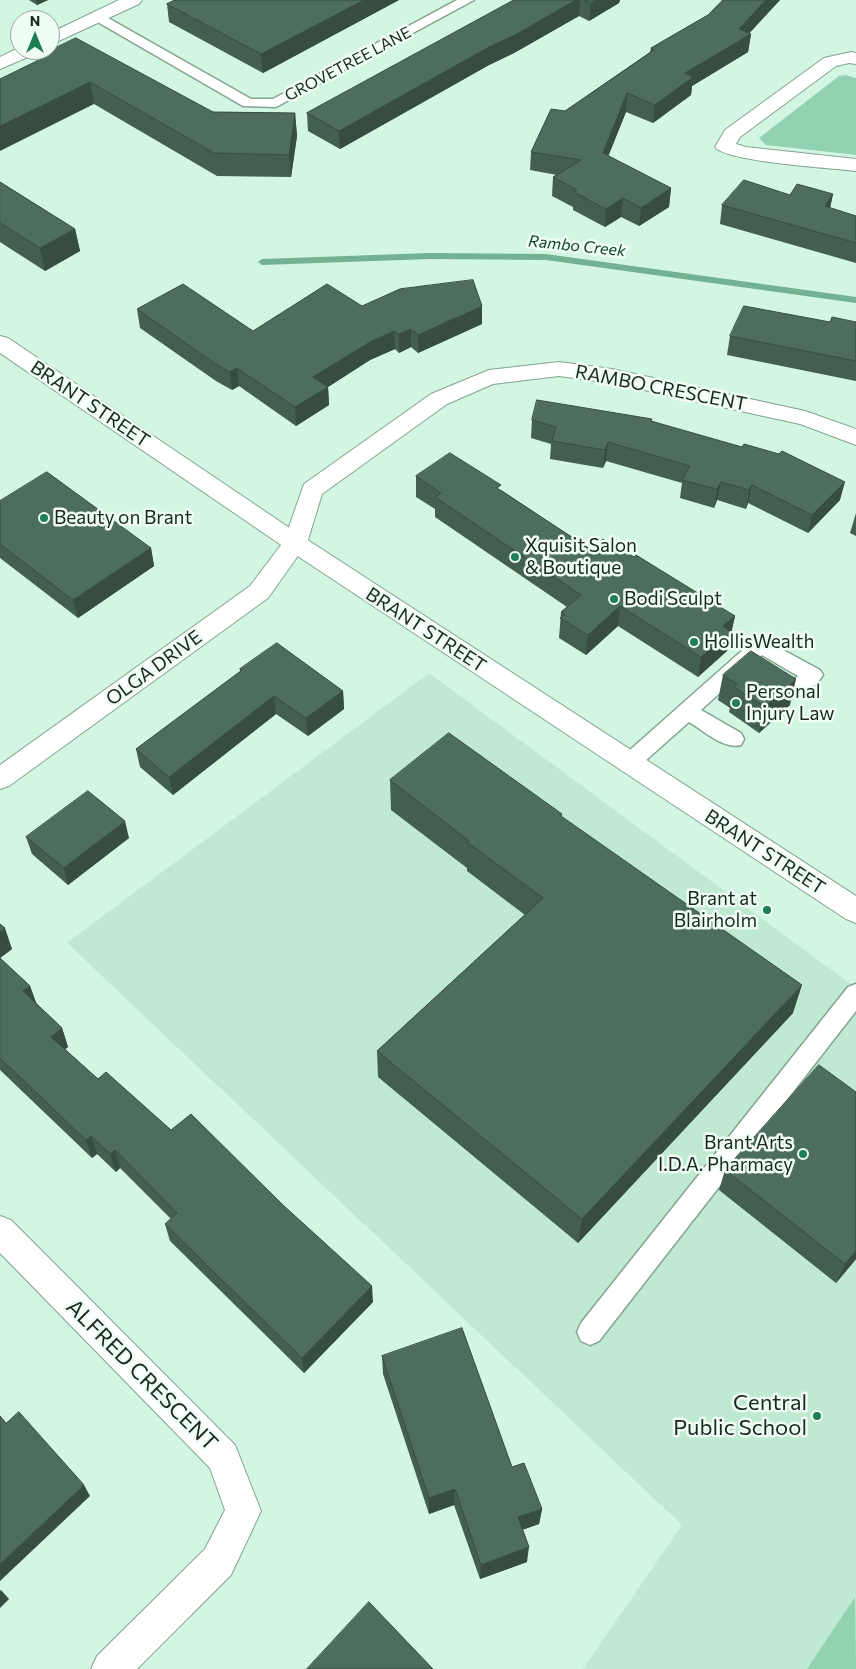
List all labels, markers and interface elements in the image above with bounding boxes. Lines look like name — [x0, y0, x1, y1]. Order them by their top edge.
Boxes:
north arrow — [10, 10, 60, 60]
text: N — [30, 12, 40, 29]
street label: GROVETREE LANE — [282, 23, 414, 105]
water label: Rambo Creek — [527, 231, 627, 261]
street label: BRANT STREET — [26, 356, 154, 452]
street label: RAMBO CRESCENT — [573, 360, 749, 416]
place label: Beauty on Brant — [54, 507, 192, 529]
marker: Beauty on Brant — [38, 512, 50, 524]
place label: Xquisit Salon & Boutique — [525, 535, 637, 579]
marker: Xquisit Salon & Boutique — [509, 551, 521, 563]
street label: BRANT STREET — [362, 583, 490, 677]
place label: Bodi Sculpt — [624, 588, 722, 610]
marker: Bodi Sculpt — [608, 593, 620, 605]
street label: OLGA DRIVE — [102, 626, 206, 710]
place label: HollisWealth — [704, 631, 814, 653]
marker: HollisWealth — [688, 636, 700, 648]
place label: Personal Injury Law — [746, 681, 835, 725]
marker: Personal Injury Law — [730, 697, 742, 709]
street label: BRANT STREET — [701, 805, 829, 899]
place label: Brant at Blairholm — [674, 888, 757, 932]
marker: Brant at Blairholm — [761, 904, 773, 916]
place label: Brant Arts I.D.A. Pharmacy — [658, 1132, 793, 1176]
marker: Brant Arts I.D.A. Pharmacy — [797, 1148, 809, 1160]
street label: ALFRED CRESCENT — [61, 1294, 223, 1456]
place label: Central Public School — [673, 1390, 807, 1442]
marker: Central Public School — [811, 1410, 823, 1422]

